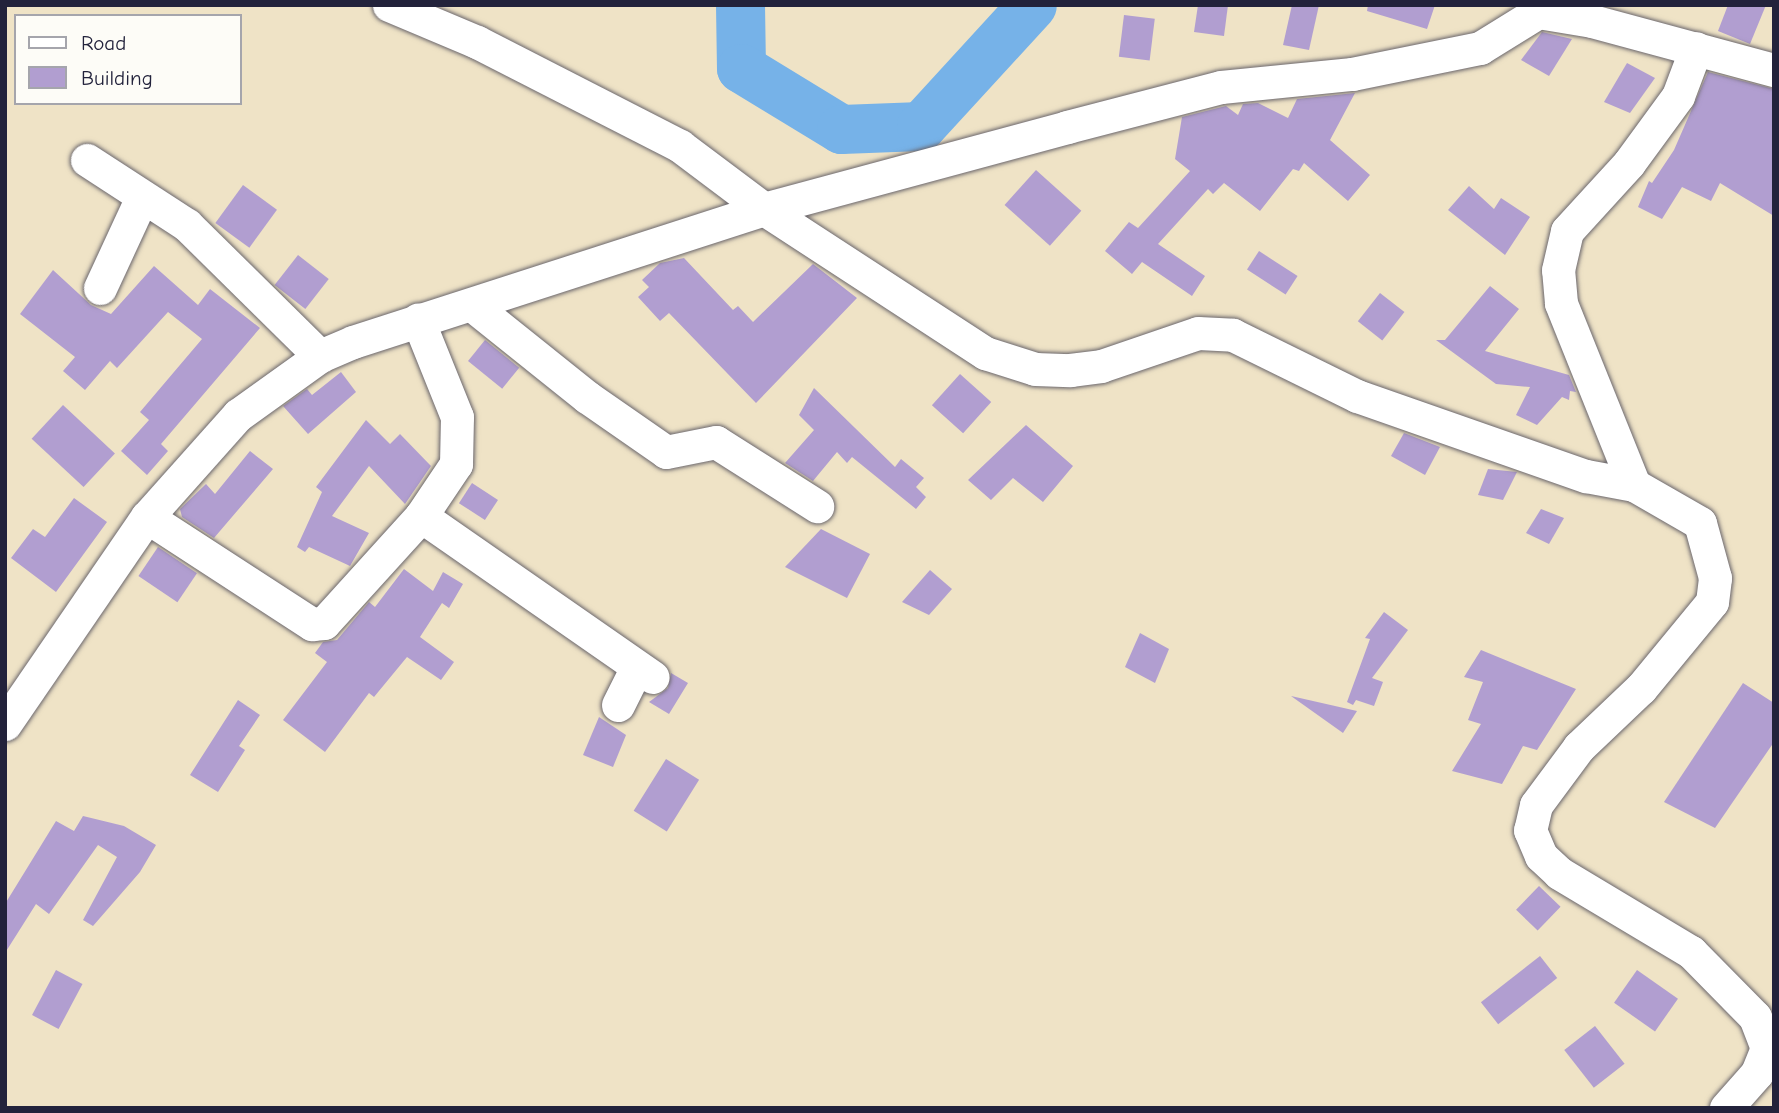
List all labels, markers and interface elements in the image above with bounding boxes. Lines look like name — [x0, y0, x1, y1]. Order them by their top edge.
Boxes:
legend — [14, 14, 242, 105]
text: Road — [81, 31, 126, 55]
text: Building — [81, 66, 153, 90]

